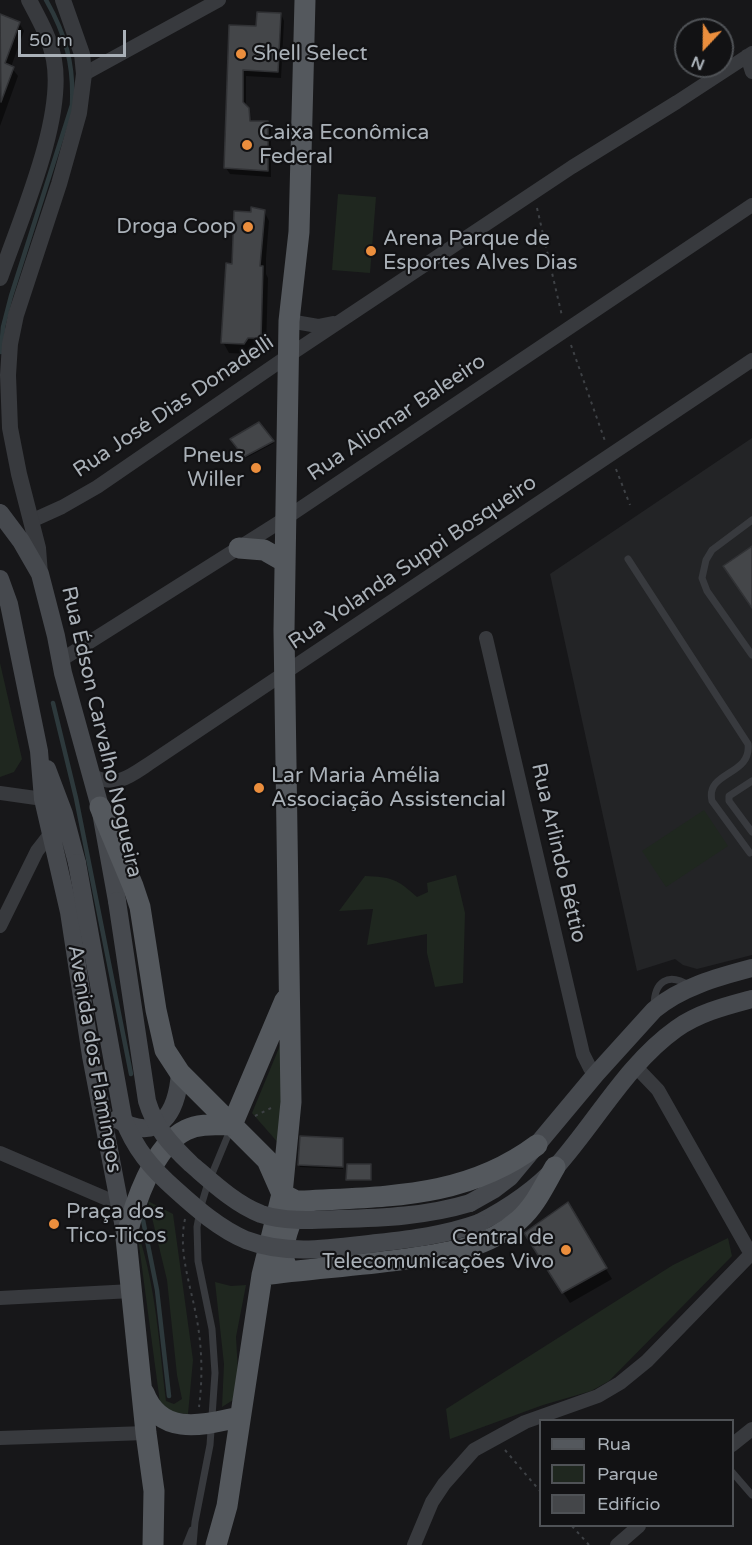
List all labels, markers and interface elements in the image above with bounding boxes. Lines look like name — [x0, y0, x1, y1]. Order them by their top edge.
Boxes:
scale bar — [21, 18, 129, 56]
north arrow — [674, 18, 734, 78]
text: 50 m — [29, 29, 73, 51]
place label: Shell Select — [253, 41, 368, 67]
marker: Shell Select — [234, 47, 248, 61]
text: N — [688, 51, 708, 75]
place label: Caixa Econômica Federal — [259, 120, 429, 170]
marker: Caixa Econômica Federal — [240, 138, 254, 152]
place label: Droga Coop — [116, 214, 236, 240]
marker: Droga Coop — [241, 220, 255, 234]
place label: Arena Parque de Esportes Alves Dias — [383, 226, 578, 276]
marker: Arena Parque de Esportes Alves Dias — [364, 244, 378, 258]
street label: Rua José Dias Donadelli — [69, 330, 279, 484]
street label: Rua Aliomar Baleeiro — [303, 349, 491, 487]
place label: Pneus Willer — [183, 443, 244, 493]
marker: Pneus Willer — [249, 461, 263, 475]
street label: Rua Yolanda Suppi Bosqueiro — [284, 470, 542, 656]
street label: Rua Édson Carvalho Nogueira — [55, 584, 147, 880]
street label: Rua Arlindo Béttio — [525, 761, 591, 945]
place label: Lar Maria Amélia Associação Assistencial — [271, 763, 506, 813]
marker: Lar Maria Amélia Associação Assistencial — [252, 781, 266, 795]
street label: Avenida dos Flamingos — [62, 943, 126, 1175]
place label: Praça dos Tico-Ticos — [66, 1199, 167, 1249]
marker: Praça dos Tico-Ticos — [47, 1217, 61, 1231]
place label: Central de Telecomunicações Vivo — [322, 1225, 554, 1275]
marker: Central de Telecomunicações Vivo — [559, 1243, 573, 1257]
legend — [539, 1419, 734, 1527]
text: Rua — [597, 1433, 631, 1455]
text: Parque — [597, 1463, 658, 1485]
text: Edifício — [597, 1493, 660, 1515]

